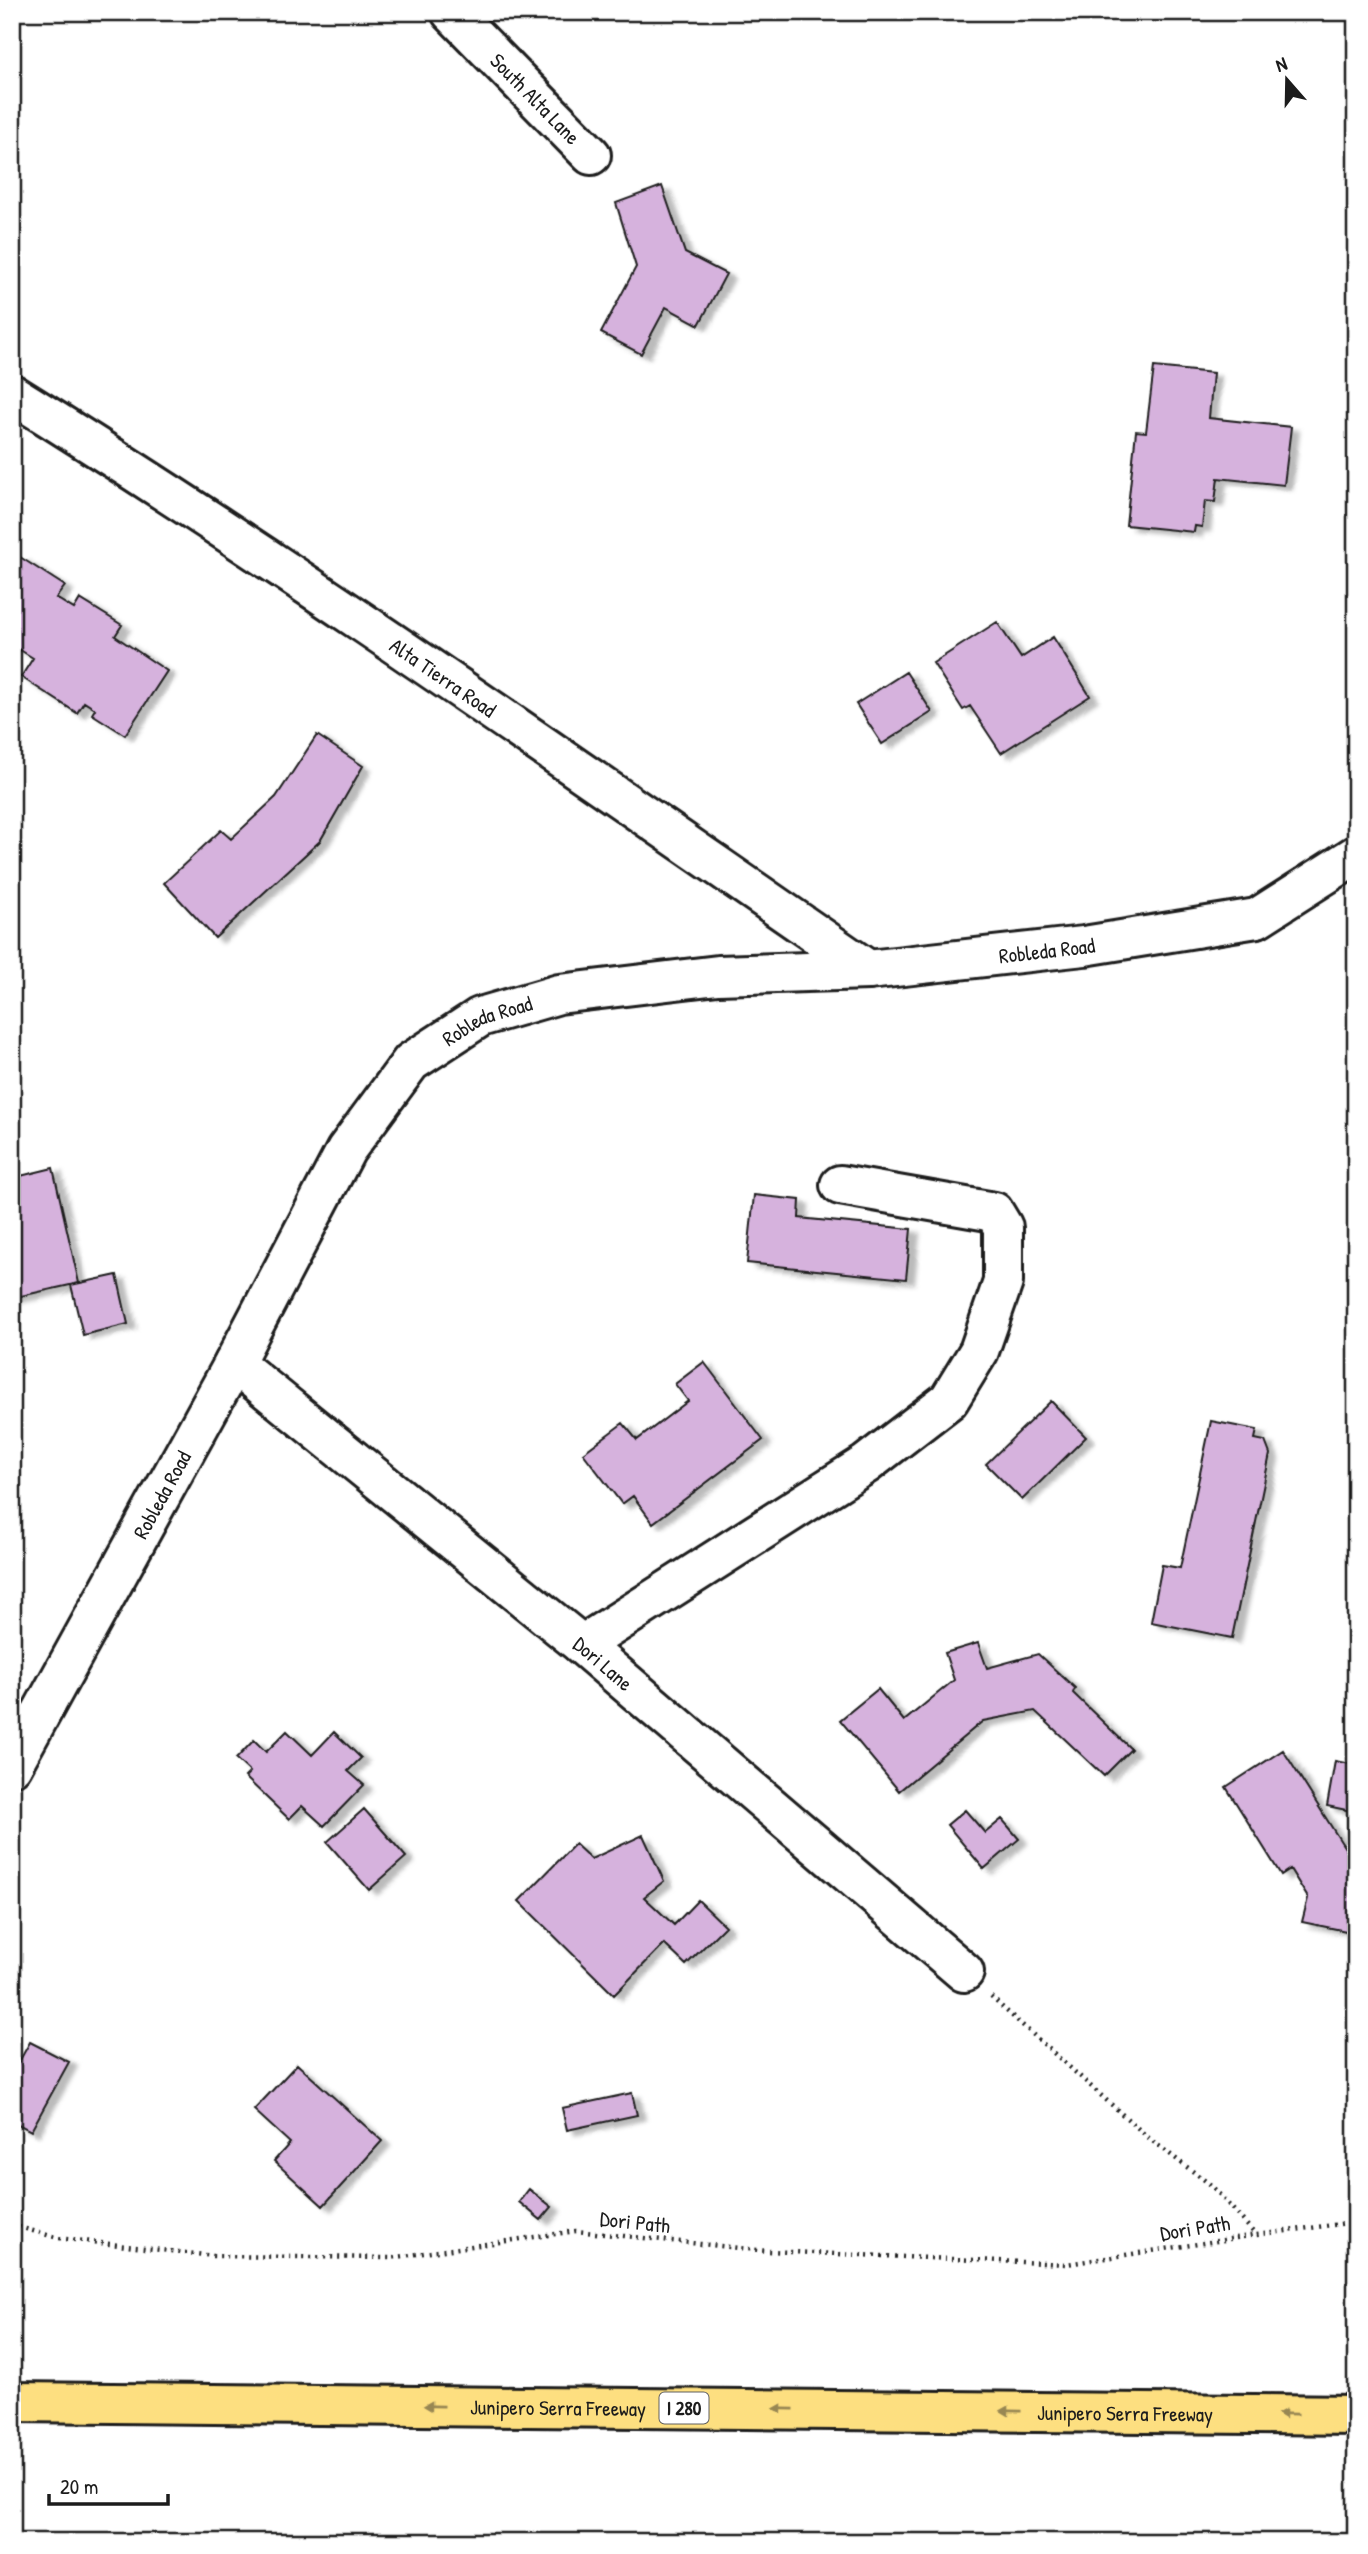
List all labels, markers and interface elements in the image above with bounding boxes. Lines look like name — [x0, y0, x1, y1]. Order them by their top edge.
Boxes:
street label: South Alta Lane — [484, 46, 587, 151]
north arrow — [1252, 46, 1322, 116]
text: N — [1272, 50, 1290, 78]
street label: Alta Tierra Road — [384, 631, 502, 724]
street label: Robleda Road — [997, 930, 1097, 970]
street label: Robleda Road — [436, 988, 536, 1052]
street label: Robleda Road — [126, 1445, 198, 1544]
street label: Dori Lane — [567, 1629, 639, 1697]
street label: Dori Path — [598, 2204, 672, 2240]
street label: Dori Path — [1158, 2208, 1232, 2248]
street label: Junipero Serra Freeway — [470, 2392, 646, 2423]
road number: I 280 — [660, 2392, 708, 2424]
street label: Junipero Serra Freeway — [1037, 2397, 1213, 2428]
one-way arrow — [422, 2400, 444, 2412]
one-way arrow — [772, 2403, 794, 2415]
one-way arrow — [1000, 2406, 1022, 2417]
one-way arrow — [1276, 2408, 1298, 2420]
scale bar — [49, 2463, 168, 2507]
text: 20 m — [60, 2472, 98, 2501]

